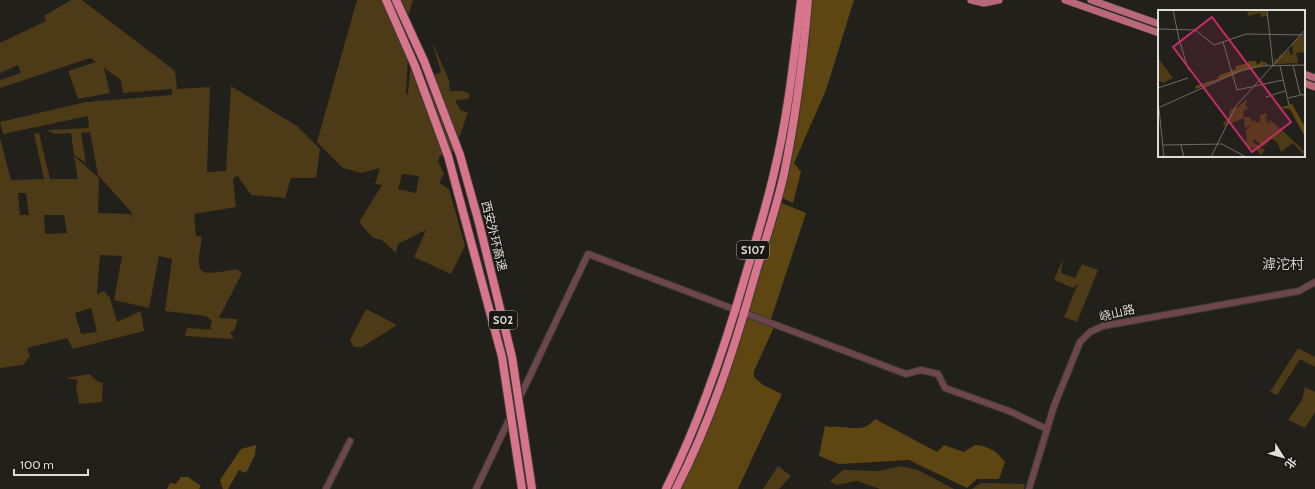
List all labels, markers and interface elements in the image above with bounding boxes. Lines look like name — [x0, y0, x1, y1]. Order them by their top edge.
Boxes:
inset map — [1158, 10, 1305, 157]
street label: 西安外环高速 — [478, 199, 510, 273]
road number: S107 — [737, 241, 769, 259]
district label: 滹沱村 — [1262, 255, 1304, 273]
street label: 峣山路 — [1098, 301, 1136, 324]
road number: S02 — [489, 311, 517, 329]
north arrow — [1263, 437, 1303, 477]
scale bar — [14, 451, 88, 477]
text: 北 — [1282, 454, 1300, 472]
text: 100 m — [20, 457, 54, 472]

